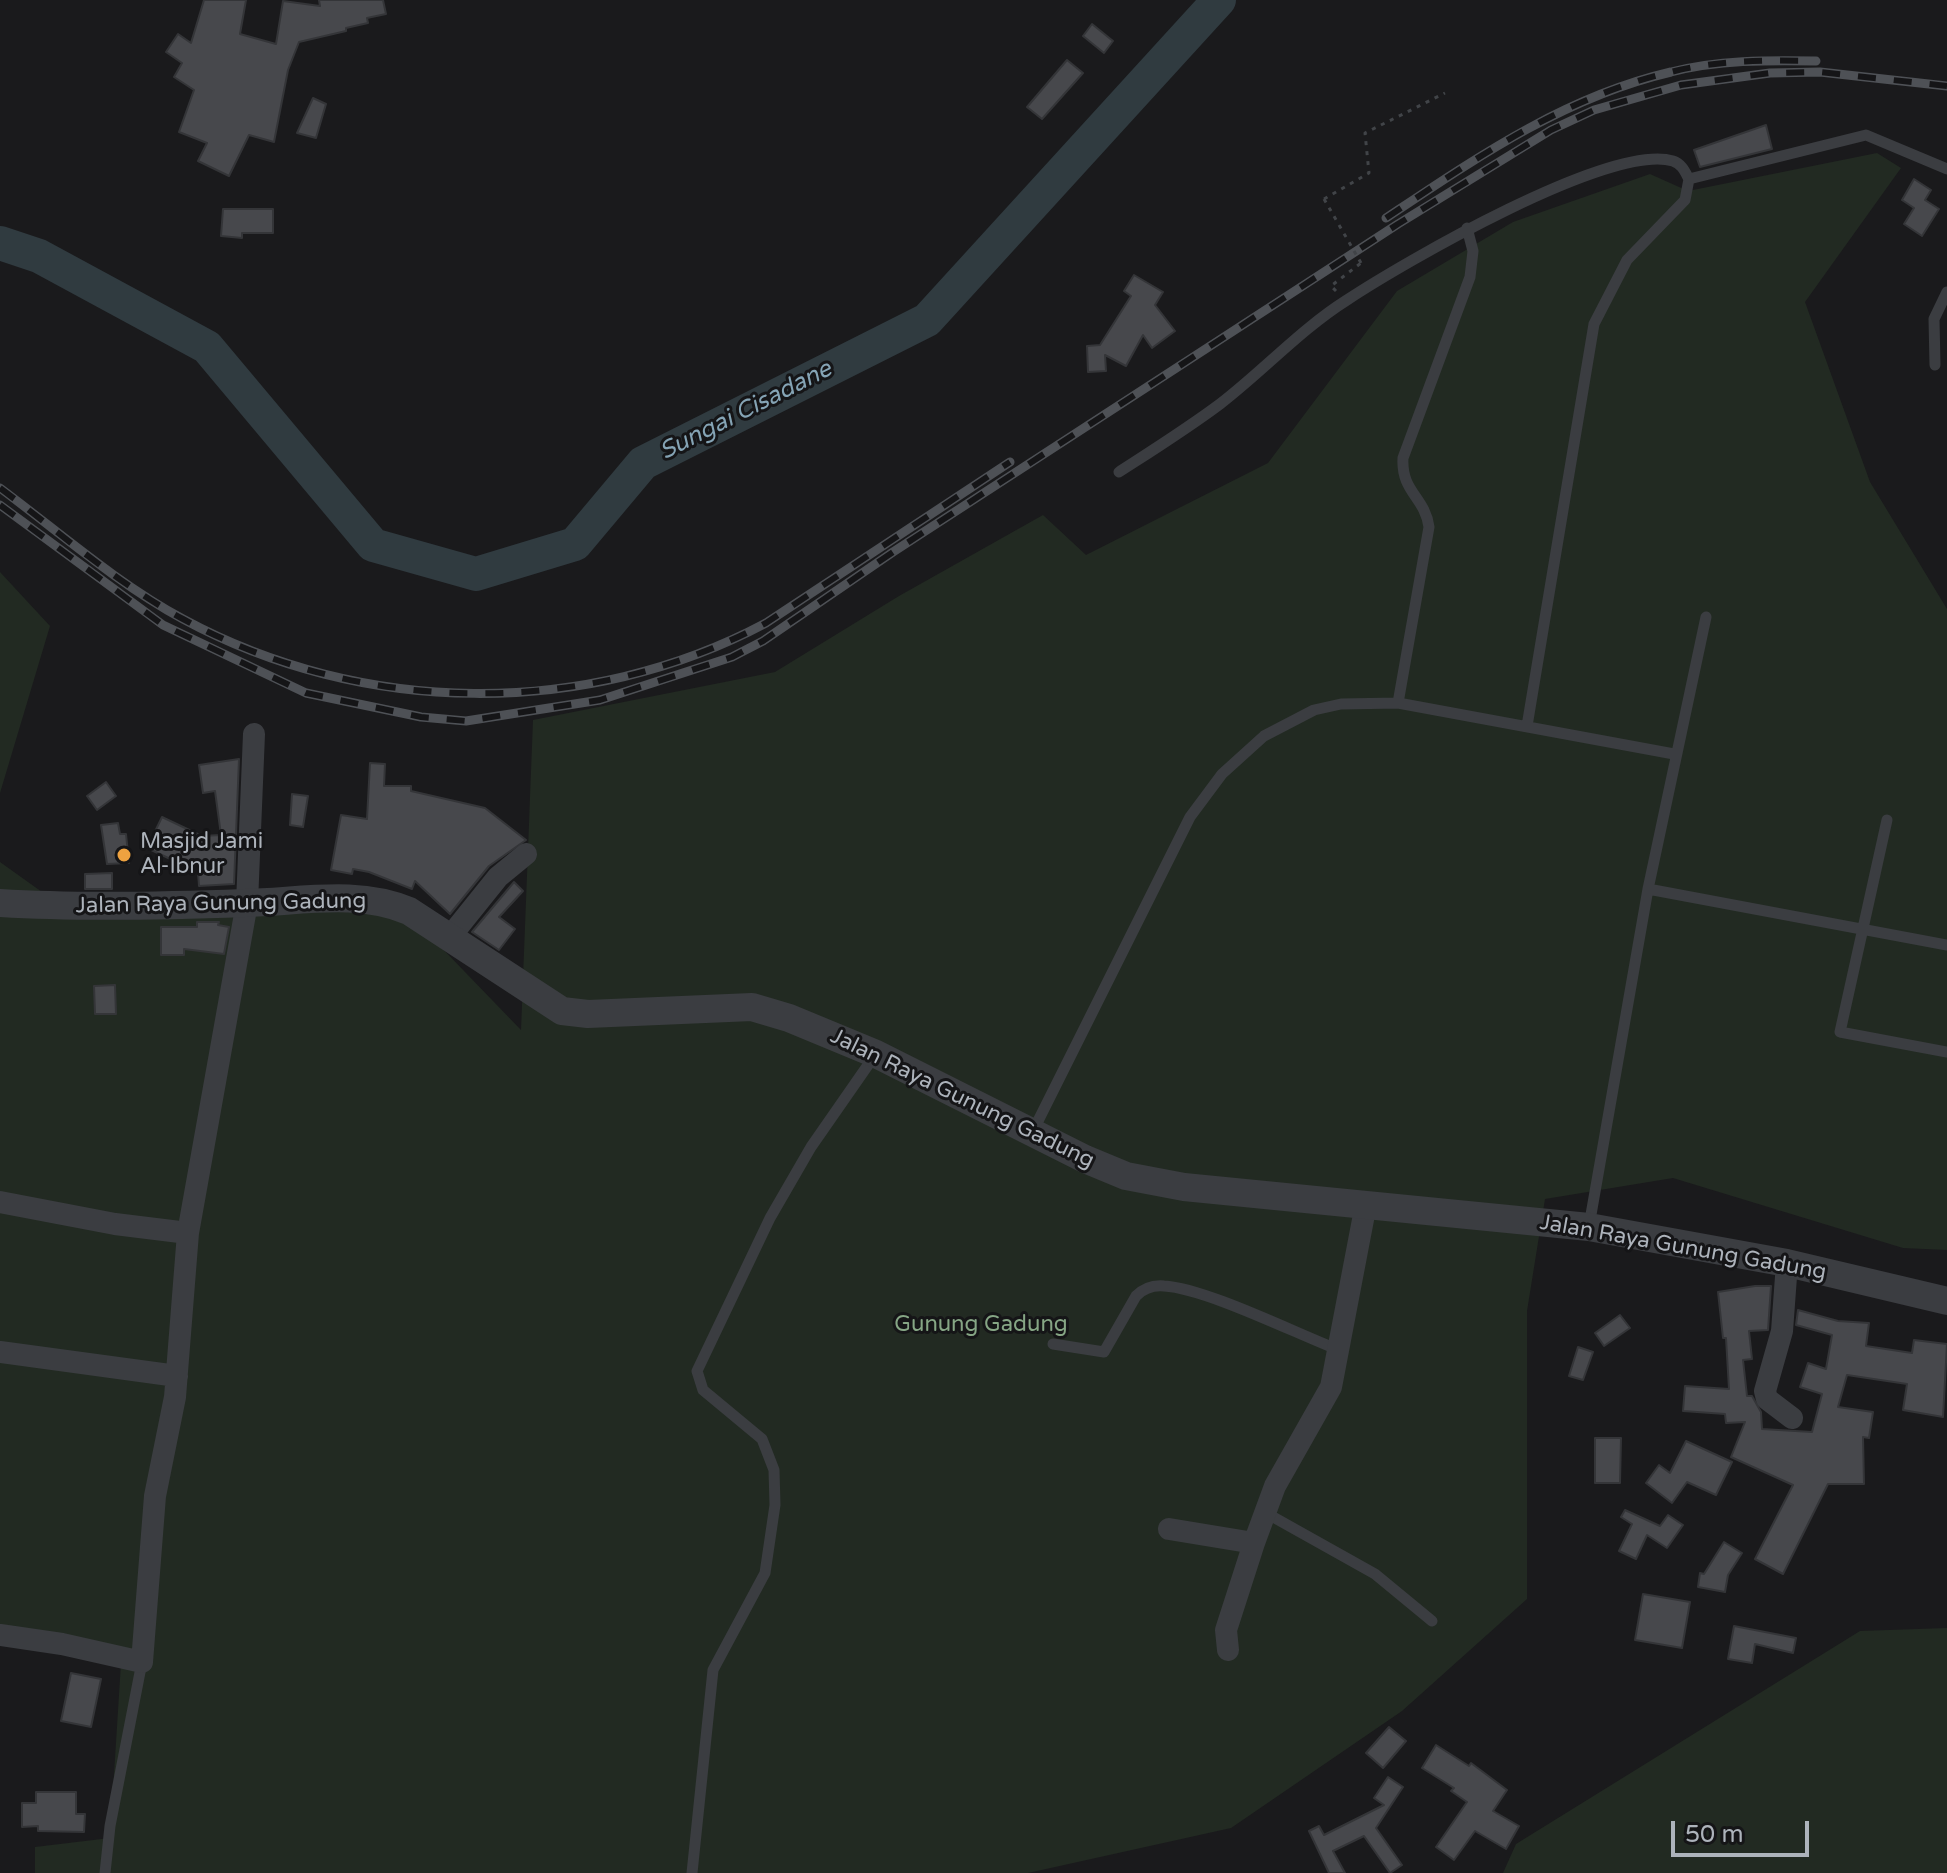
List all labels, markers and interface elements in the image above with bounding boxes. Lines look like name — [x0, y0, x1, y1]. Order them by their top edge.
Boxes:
water label: Sungai Cisadane — [655, 355, 837, 467]
place label: Masjid Jami Al-Ibnur — [140, 829, 263, 880]
marker: Masjid Jami Al-Ibnur — [115, 846, 133, 864]
street label: Jalan Raya Gunung Gadung — [76, 888, 366, 920]
street label: Jalan Raya Gunung Gadung — [826, 1023, 1098, 1175]
street label: Jalan Raya Gunung Gadung — [1538, 1210, 1828, 1286]
park label: Gunung Gadung — [894, 1312, 1068, 1338]
scale bar — [1675, 1805, 1813, 1855]
text: 50 m — [1685, 1820, 1743, 1849]

